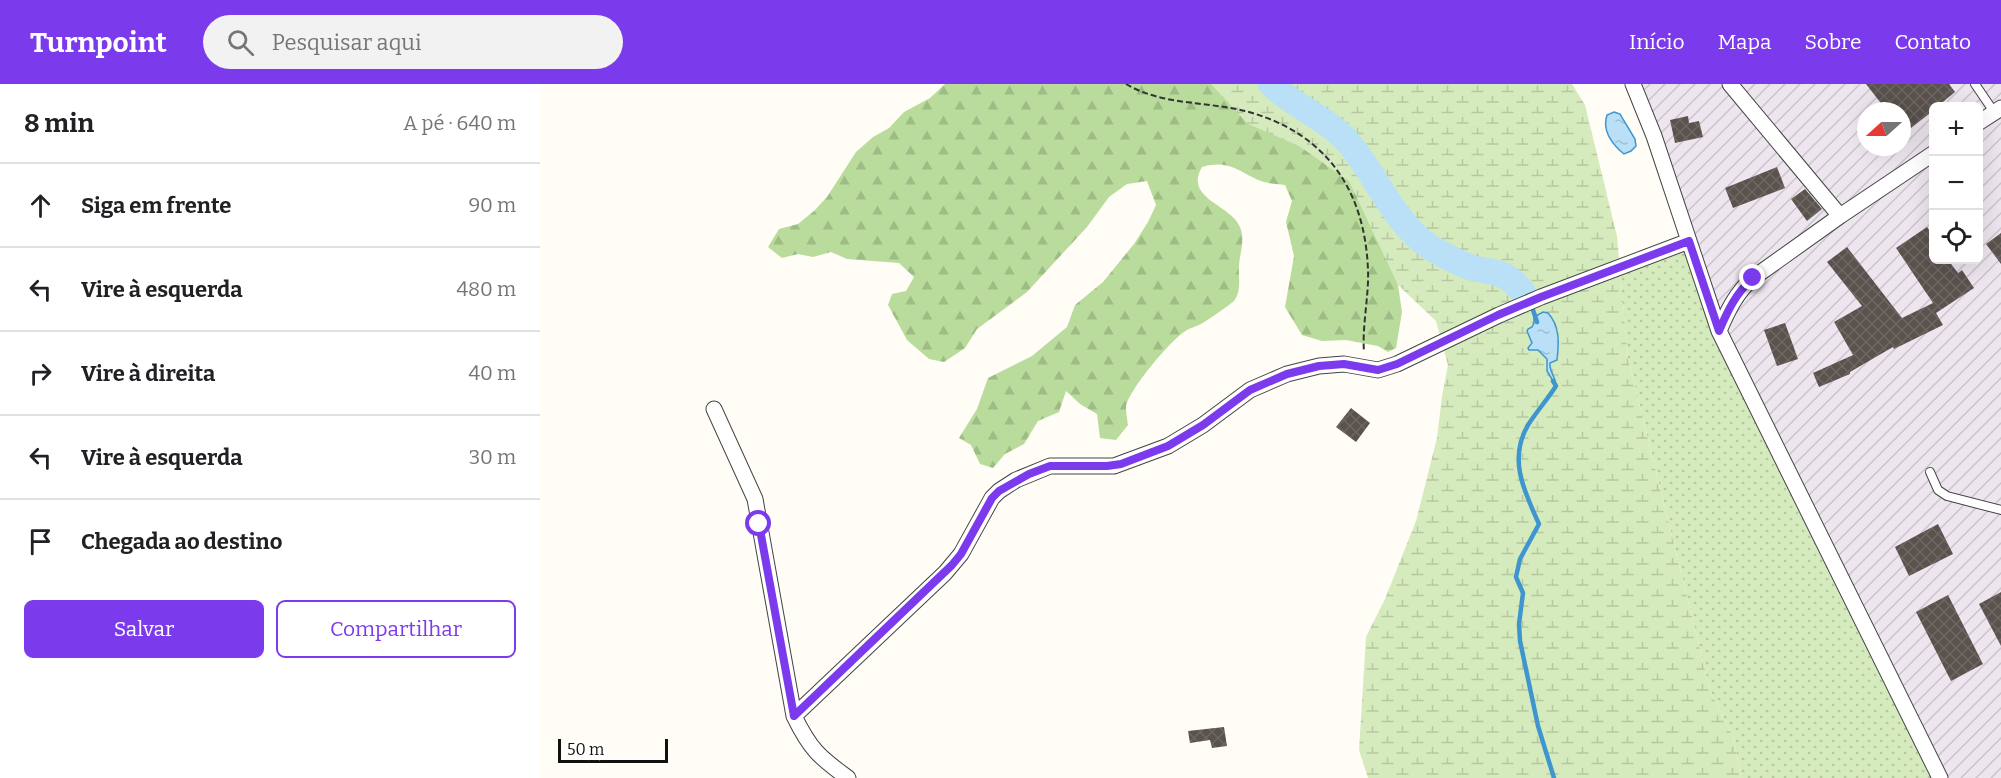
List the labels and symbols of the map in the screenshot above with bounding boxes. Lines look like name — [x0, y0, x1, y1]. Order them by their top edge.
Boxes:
north arrow — [1857, 102, 1911, 156]
route end — [1739, 264, 1765, 290]
route start — [745, 510, 771, 536]
scale bar — [558, 736, 668, 764]

